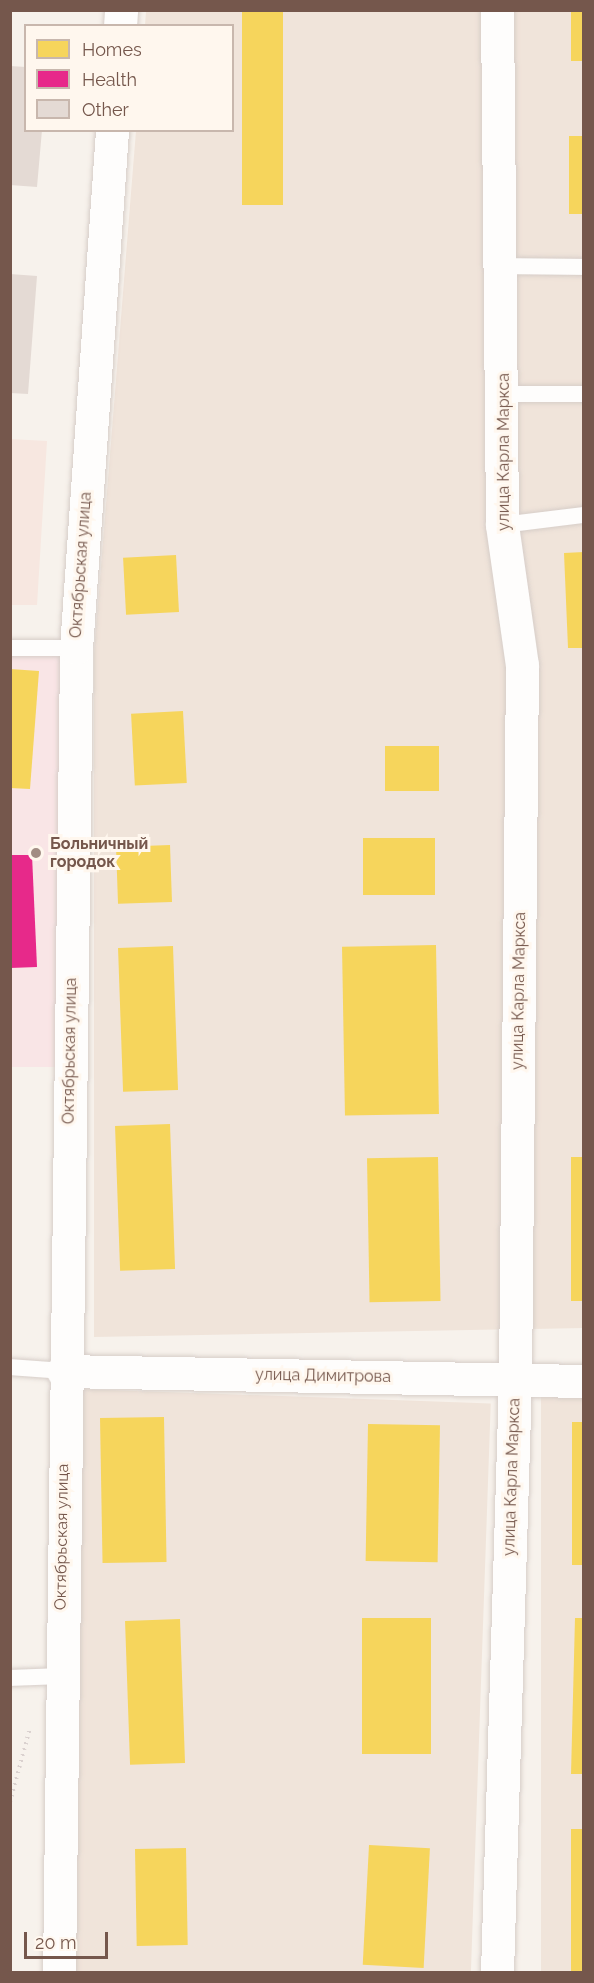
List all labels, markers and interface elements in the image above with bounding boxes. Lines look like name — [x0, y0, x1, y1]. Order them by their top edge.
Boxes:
legend — [24, 24, 234, 132]
text: Homes — [82, 39, 142, 60]
text: Health — [82, 69, 137, 90]
text: Other — [82, 99, 129, 120]
street label: улица Карла Маркса — [494, 373, 514, 531]
street label: Октябрьская улица — [66, 491, 96, 639]
place label: Больничный городок — [50, 834, 148, 872]
marker: Больничный городок — [27, 844, 45, 862]
street label: улица Карла Маркса — [508, 912, 530, 1070]
street label: Октябрьская улица — [59, 977, 81, 1125]
street label: улица Димитрова — [255, 1365, 391, 1387]
street label: улица Карла Маркса — [500, 1398, 524, 1556]
street label: Октябрьская улица — [51, 1463, 73, 1611]
scale bar — [27, 1920, 111, 1958]
text: 20 m — [35, 1932, 77, 1953]

